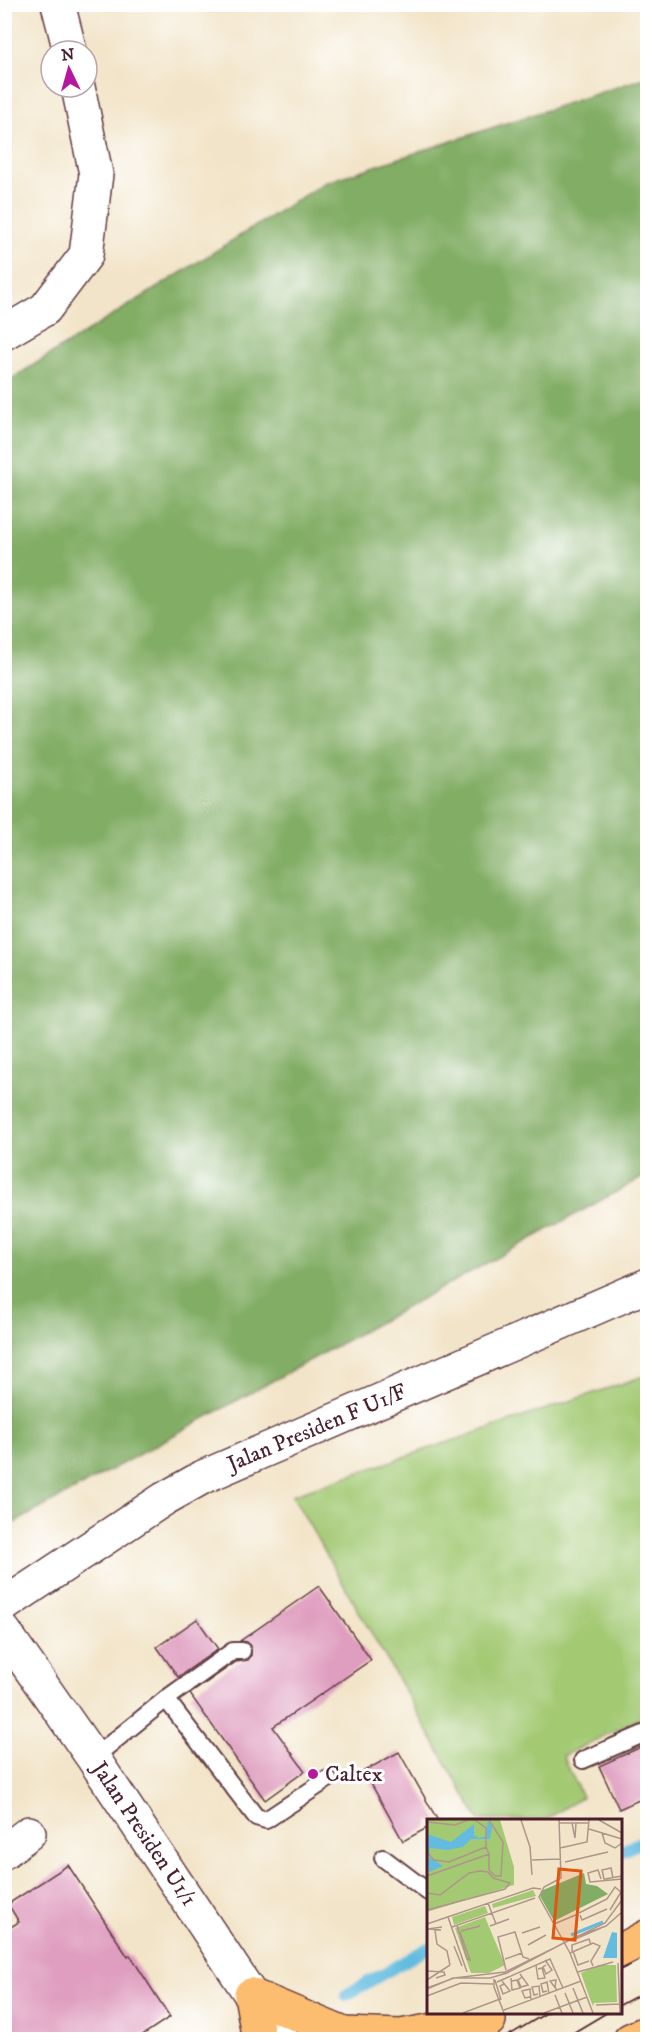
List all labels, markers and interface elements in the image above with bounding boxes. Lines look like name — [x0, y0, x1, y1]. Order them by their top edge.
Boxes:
north arrow — [39, 39, 99, 99]
text: N — [60, 45, 75, 66]
street label: Jalan Presiden F U1/F — [222, 1378, 411, 1479]
street label: Jalan Presiden U1/1 — [85, 1755, 202, 1911]
place label: Caltex — [325, 1761, 383, 1788]
marker: Caltex — [306, 1767, 320, 1781]
inset map — [427, 1819, 622, 2014]

